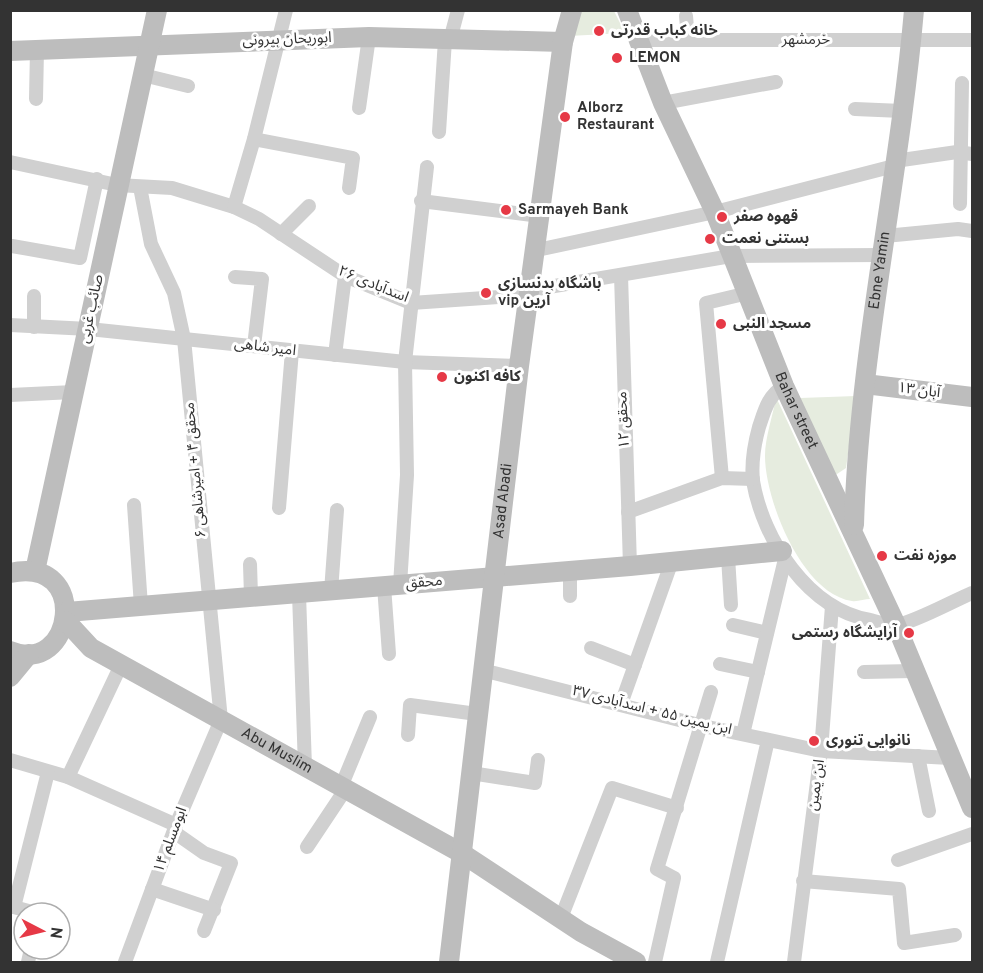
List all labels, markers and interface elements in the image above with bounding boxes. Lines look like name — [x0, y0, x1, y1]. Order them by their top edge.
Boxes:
place label: خانه کباب قدرتی — [611, 22, 718, 41]
marker: خانه کباب قدرتی — [592, 24, 606, 38]
street label: ابوریحان بیرونی — [242, 29, 332, 51]
street label: خرمشهر — [781, 31, 830, 50]
place label: LEMON — [629, 49, 680, 68]
marker: LEMON — [610, 51, 624, 65]
place label: Alborz Restaurant — [577, 99, 654, 135]
marker: Alborz Restaurant — [558, 110, 572, 124]
place label: Sarmayeh Bank — [518, 201, 629, 220]
marker: Sarmayeh Bank — [499, 203, 513, 217]
place label: قهوه صفر — [733, 208, 798, 227]
marker: قهوه صفر — [715, 210, 729, 224]
place label: بستنی نعمت — [722, 230, 809, 249]
street label: Ebne Yamin — [865, 230, 895, 311]
marker: بستنی نعمت — [703, 232, 717, 246]
street label: اسدآبادی ۲۶ — [335, 262, 411, 308]
street label: صائب غربی — [75, 273, 109, 345]
place label: باشگاه بدنسازی vip آرین — [498, 274, 602, 311]
marker: باشگاه بدنسازی vip آرین — [479, 286, 493, 300]
place label: مسجد النبی — [733, 315, 811, 334]
marker: مسجد النبی — [714, 317, 728, 331]
street label: امیر شاهی — [233, 335, 297, 361]
place label: کافه اکنون — [454, 368, 521, 387]
street label: Bahar street — [770, 369, 822, 452]
marker: کافه اکنون — [435, 370, 449, 384]
street label: ۱۳ آبان — [897, 379, 942, 403]
street label: محقق ۱۲ — [613, 391, 635, 449]
street label: محقق ۴ + امیرشاهی ۶ — [181, 401, 211, 539]
street label: Asad Abadi — [489, 462, 517, 540]
place label: موزه نفت — [894, 547, 957, 566]
marker: موزه نفت — [875, 549, 889, 563]
street label: محقق — [405, 572, 443, 594]
place label: آرایشگاه رستمی — [792, 623, 898, 643]
marker: آرایشگاه رستمی — [902, 626, 916, 640]
street label: ابن یمین ۵۵ + اسدآبادی ۳۷ — [570, 682, 734, 740]
street label: Abu Muslim — [238, 723, 316, 778]
place label: نانوایی تنوری — [826, 732, 911, 751]
marker: نانوایی تنوری — [807, 734, 821, 748]
street label: ابن یمین — [804, 758, 830, 812]
street label: ابومسلم ۱۴ — [150, 804, 192, 876]
north arrow — [12, 901, 72, 961]
text: N — [44, 926, 66, 940]

